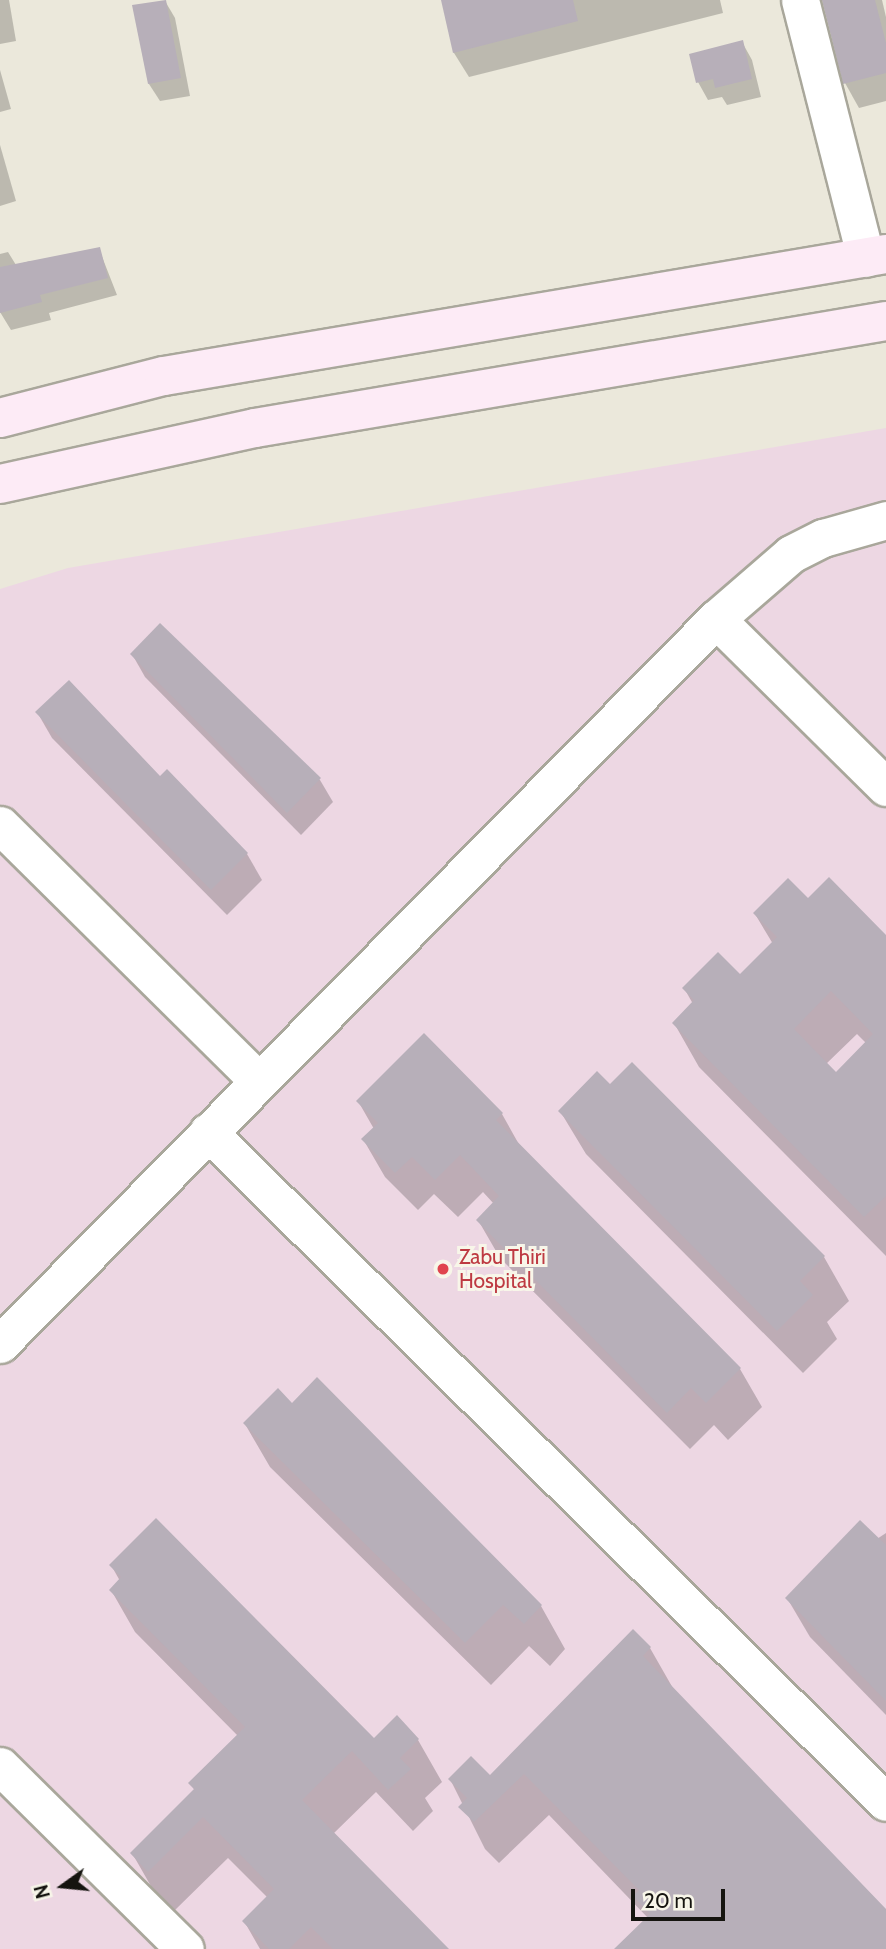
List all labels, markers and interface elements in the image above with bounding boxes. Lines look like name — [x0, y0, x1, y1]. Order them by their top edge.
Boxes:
place label: Zabu Thiri Hospital — [459, 1244, 546, 1294]
marker: Zabu Thiri Hospital — [433, 1259, 453, 1279]
north arrow — [28, 1851, 98, 1921]
scale bar — [634, 1876, 728, 1920]
text: N — [29, 1882, 55, 1901]
text: 20 m — [644, 1888, 693, 1913]

